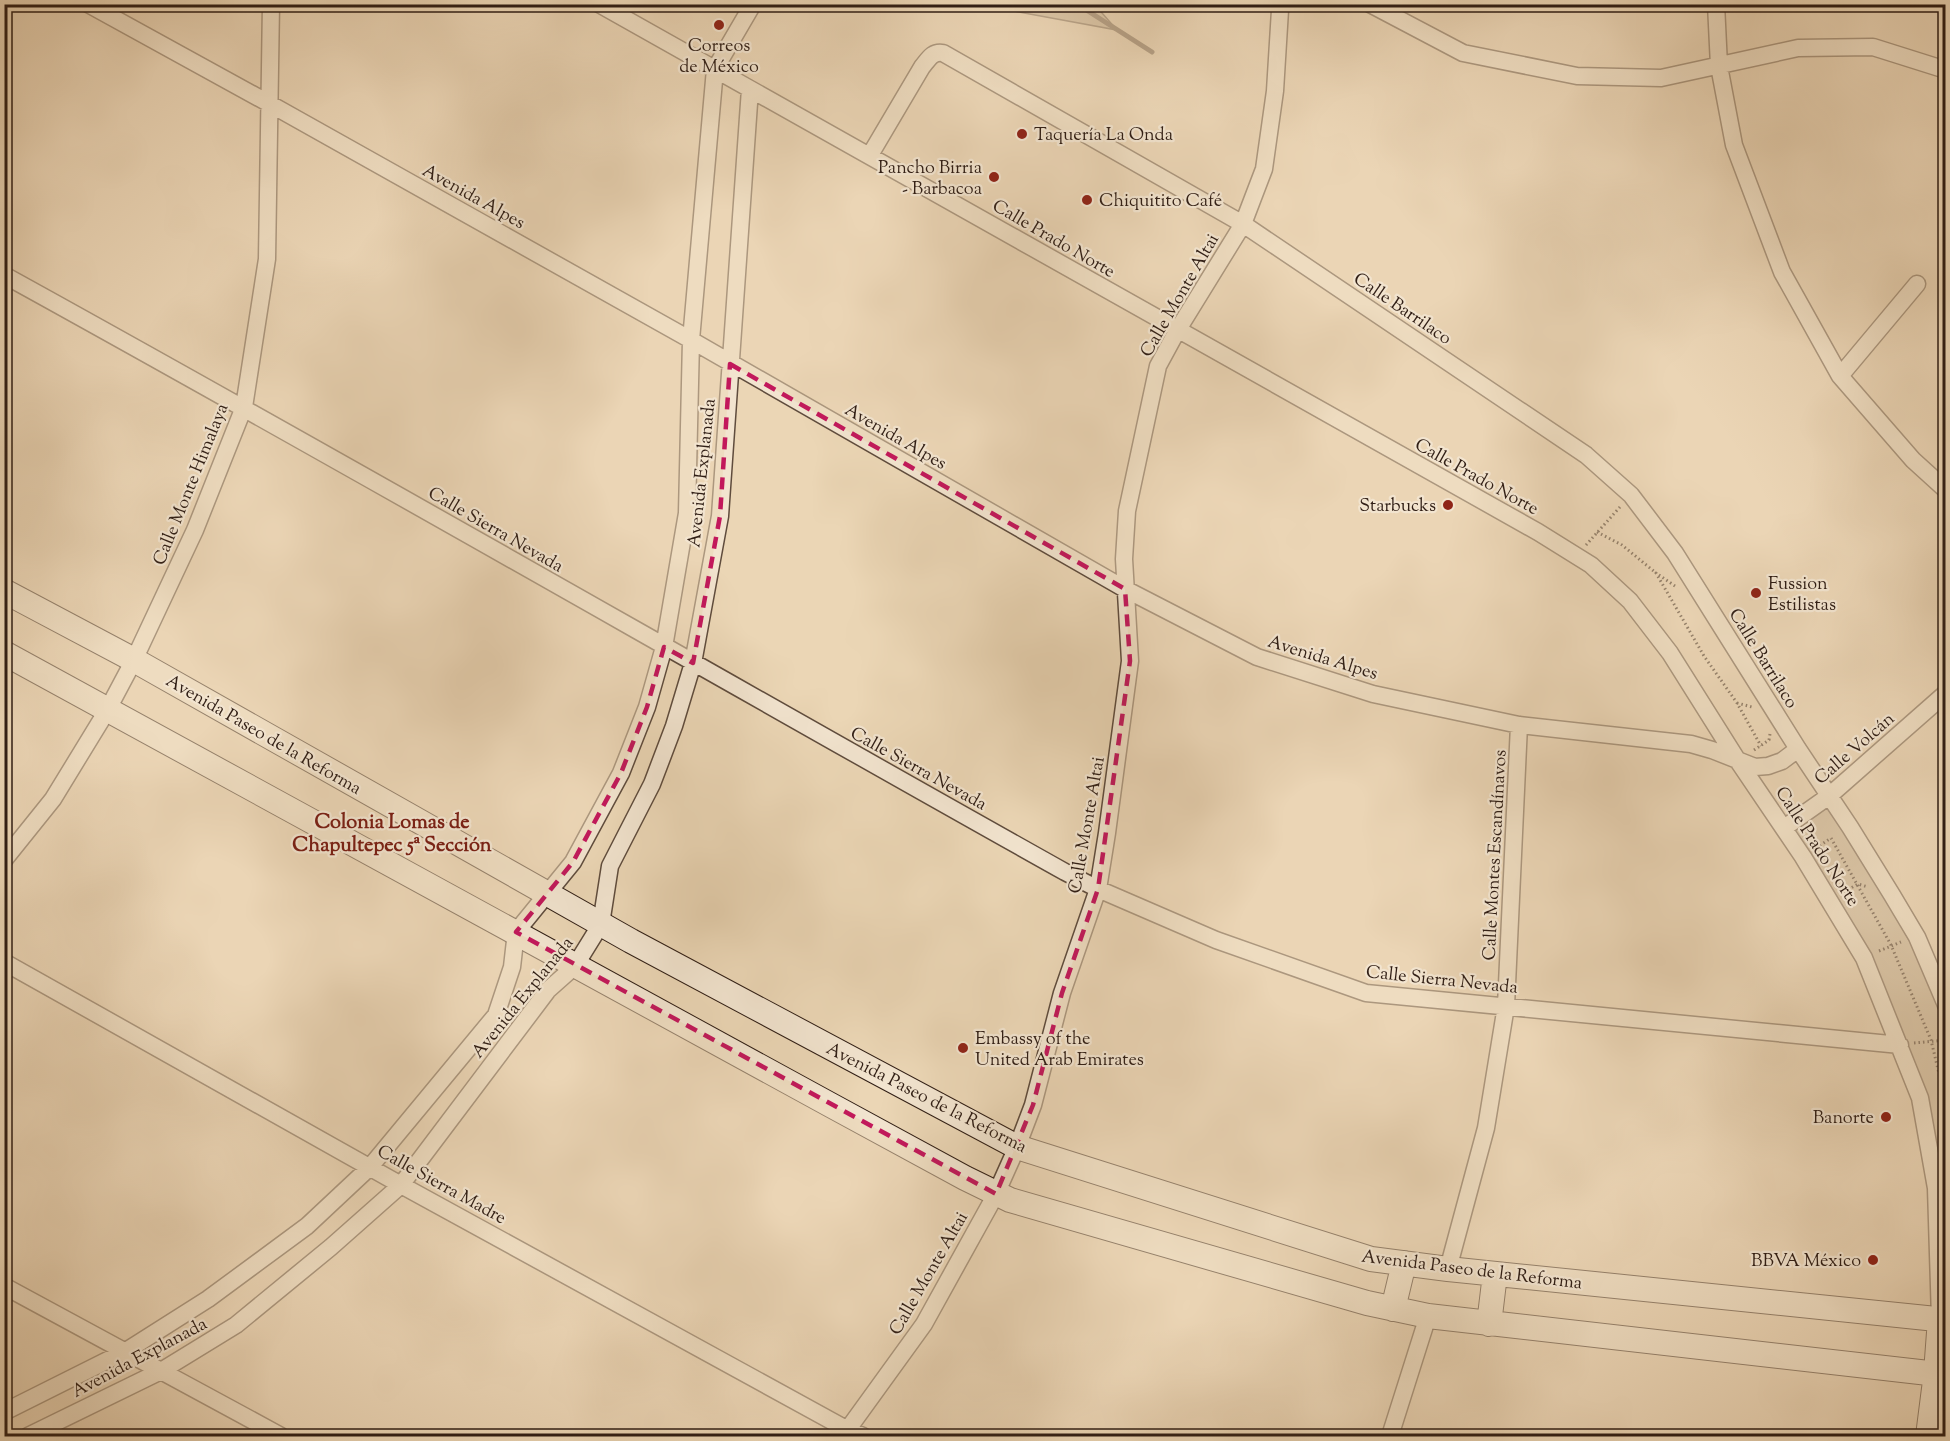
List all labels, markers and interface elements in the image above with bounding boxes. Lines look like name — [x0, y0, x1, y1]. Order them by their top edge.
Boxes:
marker: Correos de México — [712, 18, 726, 32]
place label: Correos de México — [679, 34, 759, 81]
place label: Taquería La Onda — [1034, 123, 1173, 149]
marker: Taquería La Onda — [1015, 127, 1029, 141]
place label: Pancho Birria - Barbacoa — [878, 156, 982, 203]
street label: Avenida Alpes — [417, 159, 529, 237]
marker: Pancho Birria - Barbacoa — [987, 170, 1001, 184]
place label: Chiquitito Café — [1099, 189, 1222, 215]
marker: Chiquitito Café — [1080, 193, 1094, 207]
street label: Calle Prado Norte — [987, 194, 1119, 286]
street label: Calle Monte Altai — [1135, 229, 1227, 363]
street label: Calle Barrilaco — [1347, 267, 1456, 352]
street label: Avenida Explanada — [682, 397, 724, 549]
street label: Avenida Alpes — [839, 398, 951, 477]
street label: Calle Monte Himalaya — [147, 400, 236, 570]
street label: Calle Prado Norte — [1409, 433, 1543, 523]
street label: Calle Sierra Nevada — [422, 481, 568, 580]
place label: Starbucks — [1359, 494, 1436, 520]
marker: Starbucks — [1441, 498, 1455, 512]
place label: Fussion Estilistas — [1768, 572, 1836, 619]
marker: Fussion Estilistas — [1749, 586, 1763, 600]
street label: Calle Barrilaco — [1721, 604, 1804, 714]
street label: Avenida Alpes — [1264, 630, 1381, 688]
street label: Avenida Paseo de la Reforma — [160, 669, 366, 802]
street label: Calle Volcán — [1809, 707, 1901, 792]
street label: Calle Sierra Nevada — [845, 721, 991, 818]
street label: Calle Montes Escandínavos — [1477, 749, 1515, 961]
street label: Calle Monte Altai — [1063, 755, 1113, 896]
street label: Calle Prado Norte — [1768, 782, 1865, 912]
district label: Colonia Lomas de Chapultepec 5ª Sección — [292, 809, 492, 861]
street label: Avenida Explanada — [466, 932, 581, 1065]
street label: Calle Sierra Nevada — [1365, 960, 1519, 1002]
place label: Embassy of the United Arab Emirates — [975, 1027, 1144, 1074]
street label: Avenida Paseo de la Reforma — [821, 1037, 1031, 1161]
marker: Embassy of the United Arab Emirates — [956, 1041, 970, 1055]
place label: Banorte — [1813, 1106, 1874, 1132]
marker: Banorte — [1879, 1110, 1893, 1124]
street label: Calle Sierra Madre — [372, 1139, 510, 1232]
street label: Calle Monte Altai — [884, 1207, 976, 1341]
street label: Avenida Paseo de la Reforma — [1360, 1245, 1584, 1297]
place label: BBVA México — [1751, 1249, 1861, 1275]
marker: BBVA México — [1866, 1253, 1880, 1267]
street label: Avenida Explanada — [68, 1312, 212, 1405]

